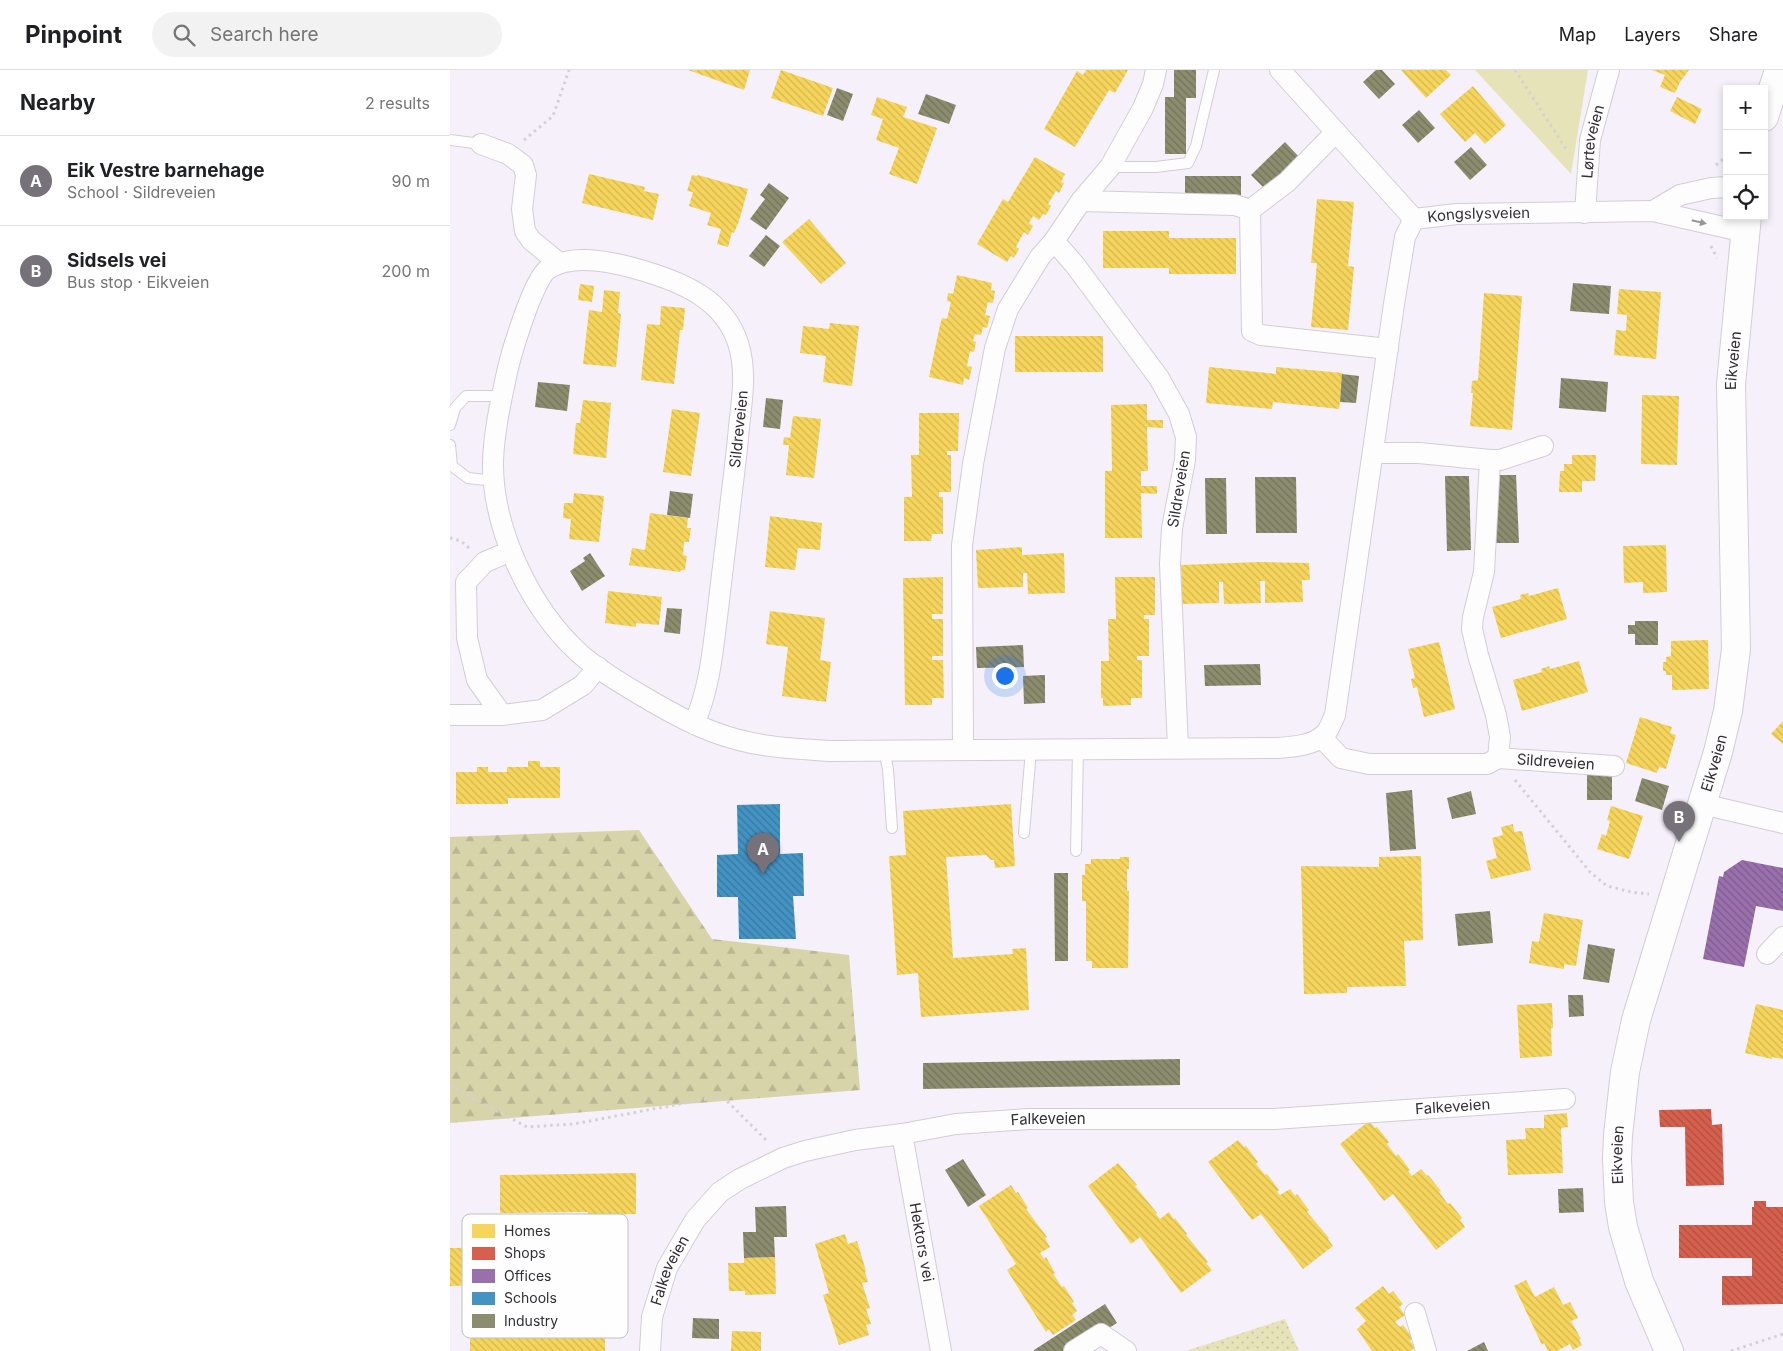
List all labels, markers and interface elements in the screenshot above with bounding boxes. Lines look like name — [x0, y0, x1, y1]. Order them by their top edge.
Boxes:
search box — [152, 12, 502, 57]
text: Pinpoint — [25, 20, 122, 49]
icon: search — [170, 21, 198, 49]
text: Search here — [210, 23, 319, 46]
text: Map — [1559, 24, 1596, 45]
text: Layers — [1624, 24, 1681, 45]
text: Share — [1709, 24, 1758, 45]
map controls — [1723, 85, 1768, 220]
button: + — [1723, 85, 1768, 130]
text: Nearby — [20, 90, 95, 115]
text: 2 results — [365, 93, 430, 113]
street label: Lørteveien — [1577, 102, 1608, 179]
button: − — [1723, 130, 1768, 175]
text: Eik Vestre barnehage — [67, 159, 265, 182]
text: A — [30, 171, 42, 191]
text: 90 m — [391, 171, 430, 191]
button: locate — [1723, 175, 1768, 220]
text: School · Sildreveien — [67, 182, 216, 202]
street label: Kongslysveien — [1426, 203, 1530, 226]
one-way arrow — [1691, 218, 1706, 226]
text: Sidsels vei — [67, 249, 166, 272]
text: B — [31, 261, 41, 281]
text: 200 m — [382, 261, 430, 281]
text: Bus stop · Eikveien — [67, 272, 209, 292]
street label: Eikveien — [1721, 330, 1745, 390]
street label: Sildreveien — [725, 389, 752, 469]
street label: Sildreveien — [1163, 449, 1194, 529]
your location — [992, 663, 1018, 689]
street label: Eikveien — [1696, 732, 1731, 794]
street label: Sildreveien — [1516, 749, 1595, 774]
pin: B — [1663, 801, 1695, 842]
pin: A — [747, 833, 779, 874]
street label: Falkeveien — [1415, 1094, 1491, 1118]
street label: Falkeveien — [1010, 1109, 1086, 1129]
street label: Eikveien — [1607, 1124, 1628, 1185]
street label: Hektors vei — [906, 1201, 938, 1283]
legend — [462, 1214, 628, 1338]
text: Homes — [504, 1222, 551, 1239]
street label: Falkeveien — [646, 1232, 693, 1308]
text: Shops — [504, 1244, 546, 1261]
text: Offices — [504, 1267, 551, 1284]
text: Schools — [504, 1289, 557, 1306]
text: Industry — [504, 1312, 558, 1329]

